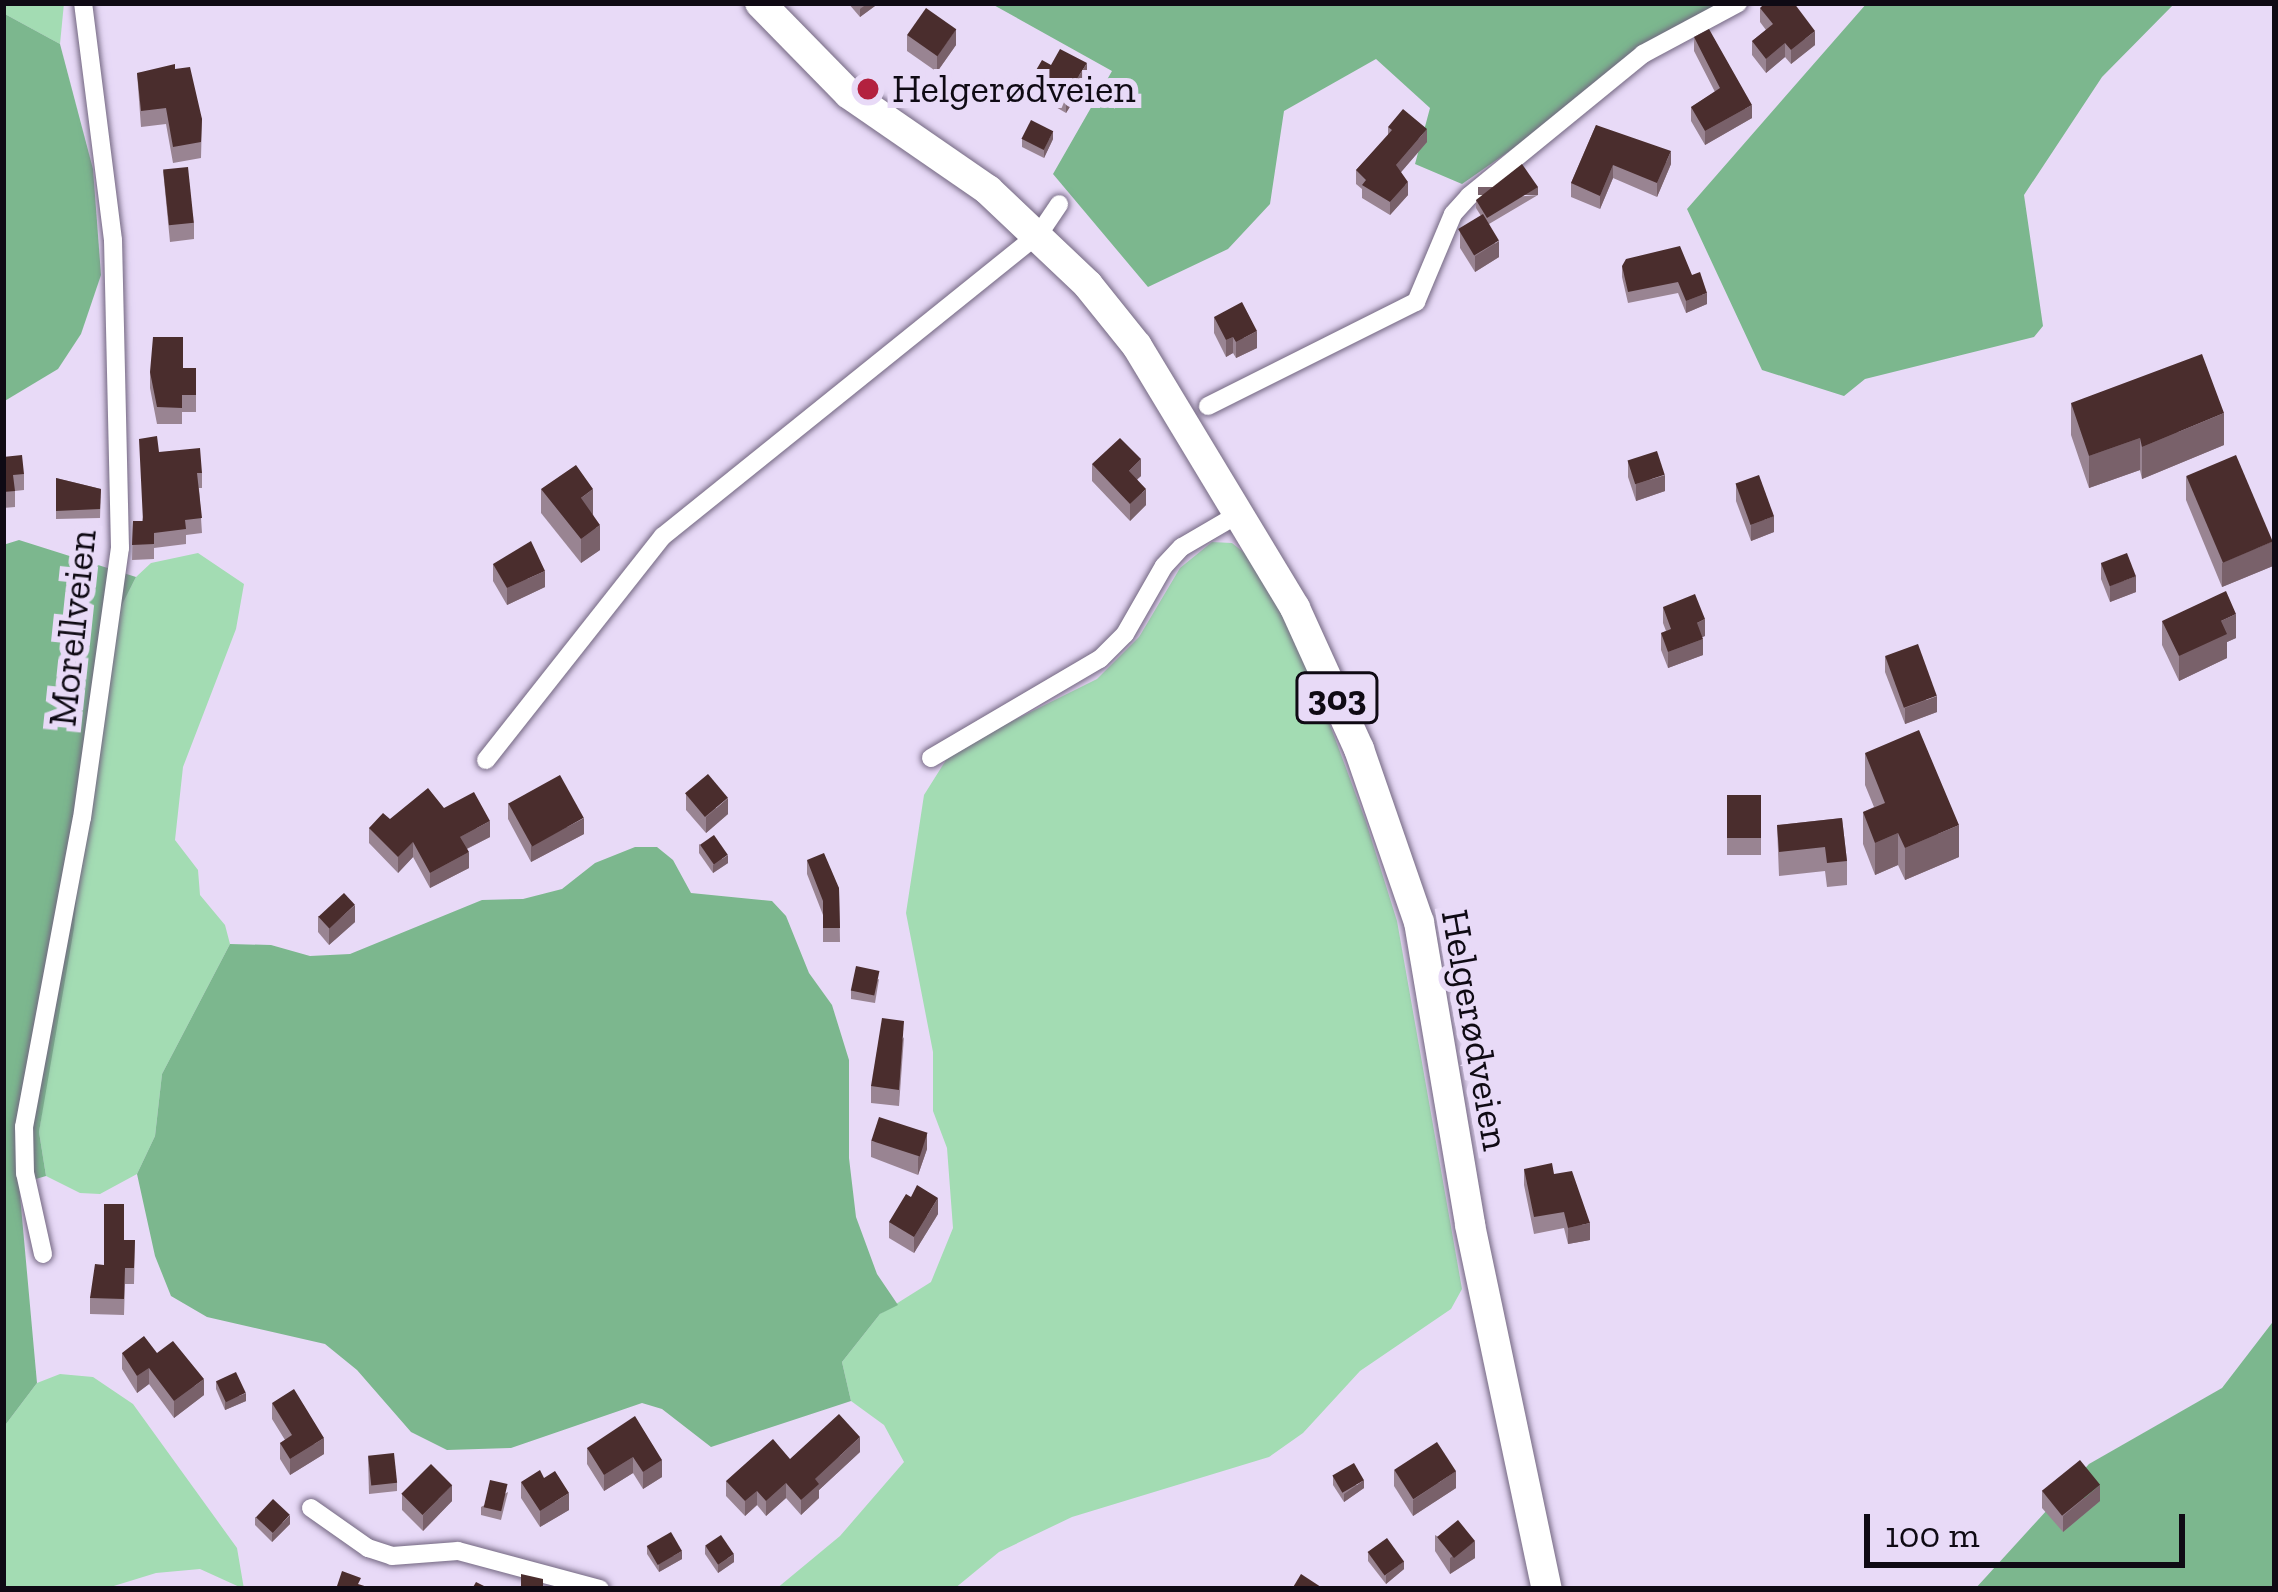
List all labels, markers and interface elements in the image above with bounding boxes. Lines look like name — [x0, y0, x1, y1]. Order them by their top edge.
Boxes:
place label: Helgerødveien — [892, 66, 1136, 112]
marker: Helgerødveien — [855, 76, 881, 102]
street label: Morellveien — [39, 527, 107, 729]
road number: 303 — [1295, 668, 1379, 728]
street label: Helgerødveien — [1431, 906, 1519, 1154]
scale bar — [1870, 1490, 2191, 1564]
text: 100 m — [1885, 1513, 1980, 1556]

